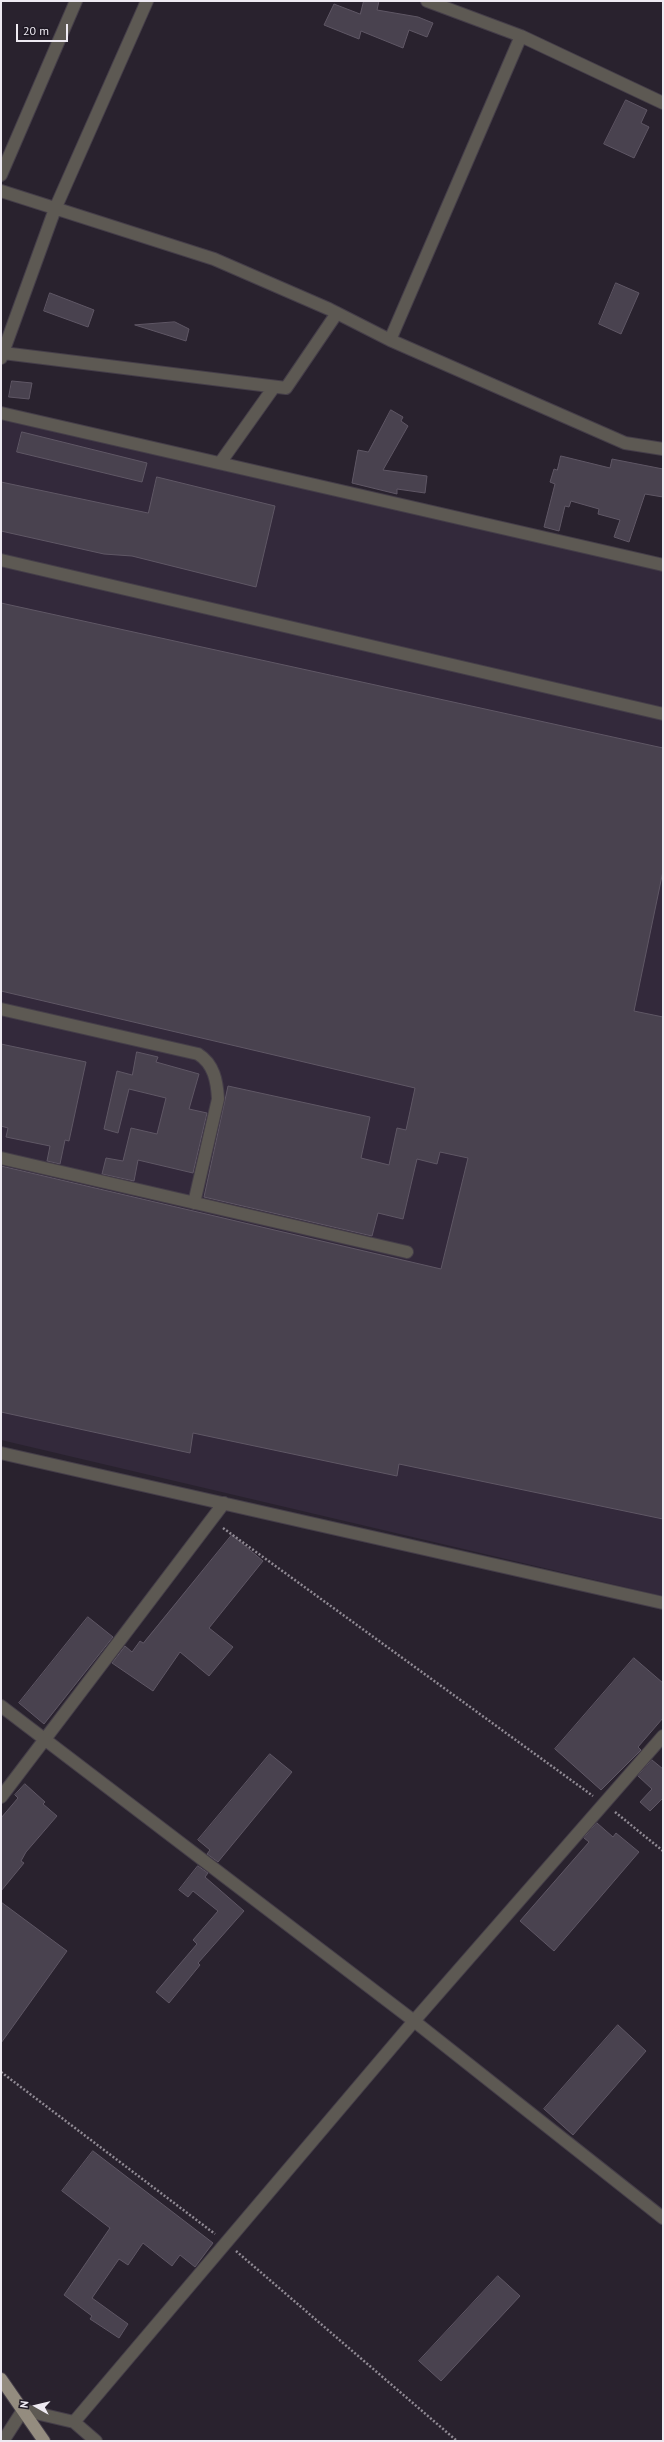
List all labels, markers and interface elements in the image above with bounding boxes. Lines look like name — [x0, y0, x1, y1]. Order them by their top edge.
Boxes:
scale bar — [18, 16, 70, 42]
text: 20 m — [23, 23, 49, 38]
north arrow — [16, 2386, 56, 2426]
text: N — [17, 2400, 32, 2409]

